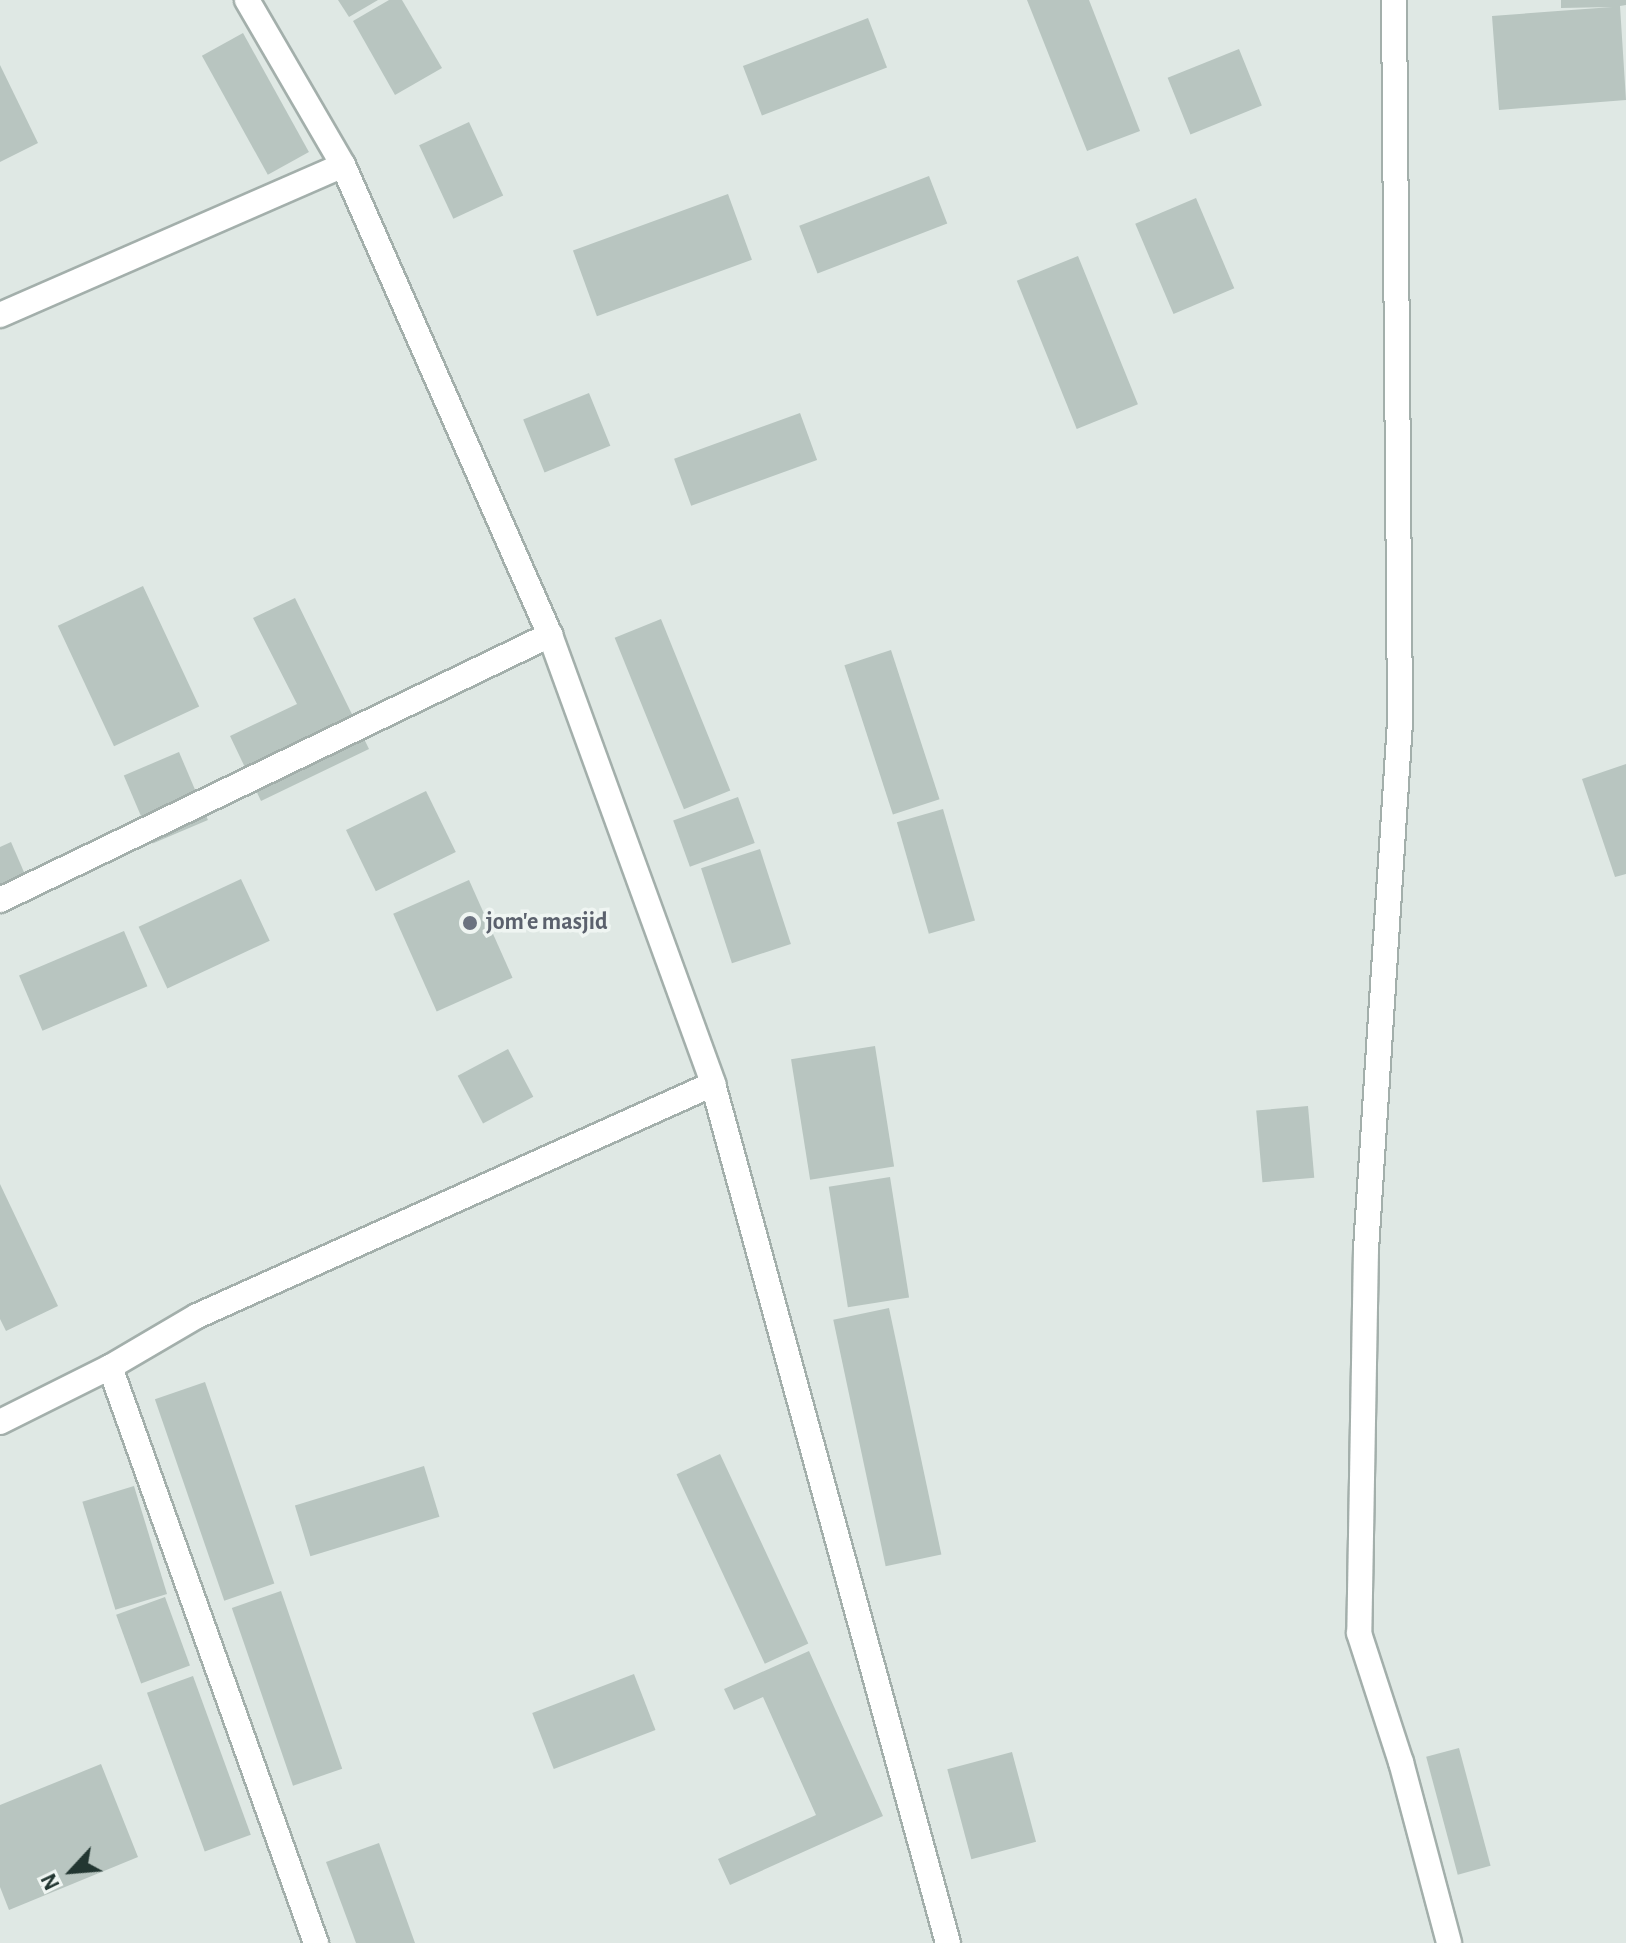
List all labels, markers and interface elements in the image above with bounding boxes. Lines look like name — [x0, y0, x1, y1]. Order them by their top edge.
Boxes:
place label: jom'e masjid — [486, 909, 608, 937]
marker: jom'e masjid — [461, 914, 479, 932]
north arrow — [32, 1831, 112, 1911]
text: N — [37, 1870, 64, 1893]

